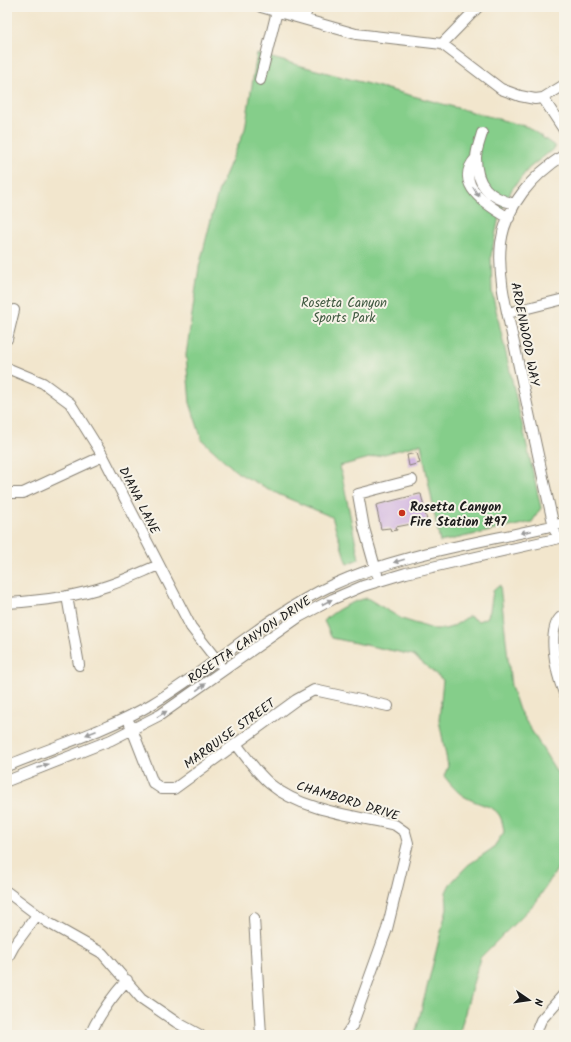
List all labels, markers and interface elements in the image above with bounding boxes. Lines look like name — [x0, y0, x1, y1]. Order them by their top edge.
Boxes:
one-way arrow — [472, 186, 479, 198]
street label: ARDENWOOD WAY — [504, 280, 545, 389]
park label: Rosetta Canyon Sports Park — [301, 293, 387, 329]
street label: DIANA LANE — [113, 463, 165, 539]
place label: Rosetta Canyon Fire Station #97 — [410, 497, 507, 533]
marker: Rosetta Canyon Fire Station #97 — [397, 508, 407, 518]
one-way arrow — [520, 529, 532, 535]
one-way arrow — [393, 558, 405, 564]
street label: ROSETTA CANYON DRIVE — [184, 591, 316, 690]
one-way arrow — [321, 599, 333, 606]
one-way arrow — [196, 683, 206, 691]
street label: MARQUISE STREET — [180, 693, 281, 775]
one-way arrow — [156, 710, 168, 717]
one-way arrow — [85, 731, 97, 737]
one-way arrow — [37, 763, 49, 769]
street label: CHAMBORD DRIVE — [294, 776, 402, 827]
north arrow — [509, 980, 549, 1020]
text: N — [528, 997, 547, 1007]

